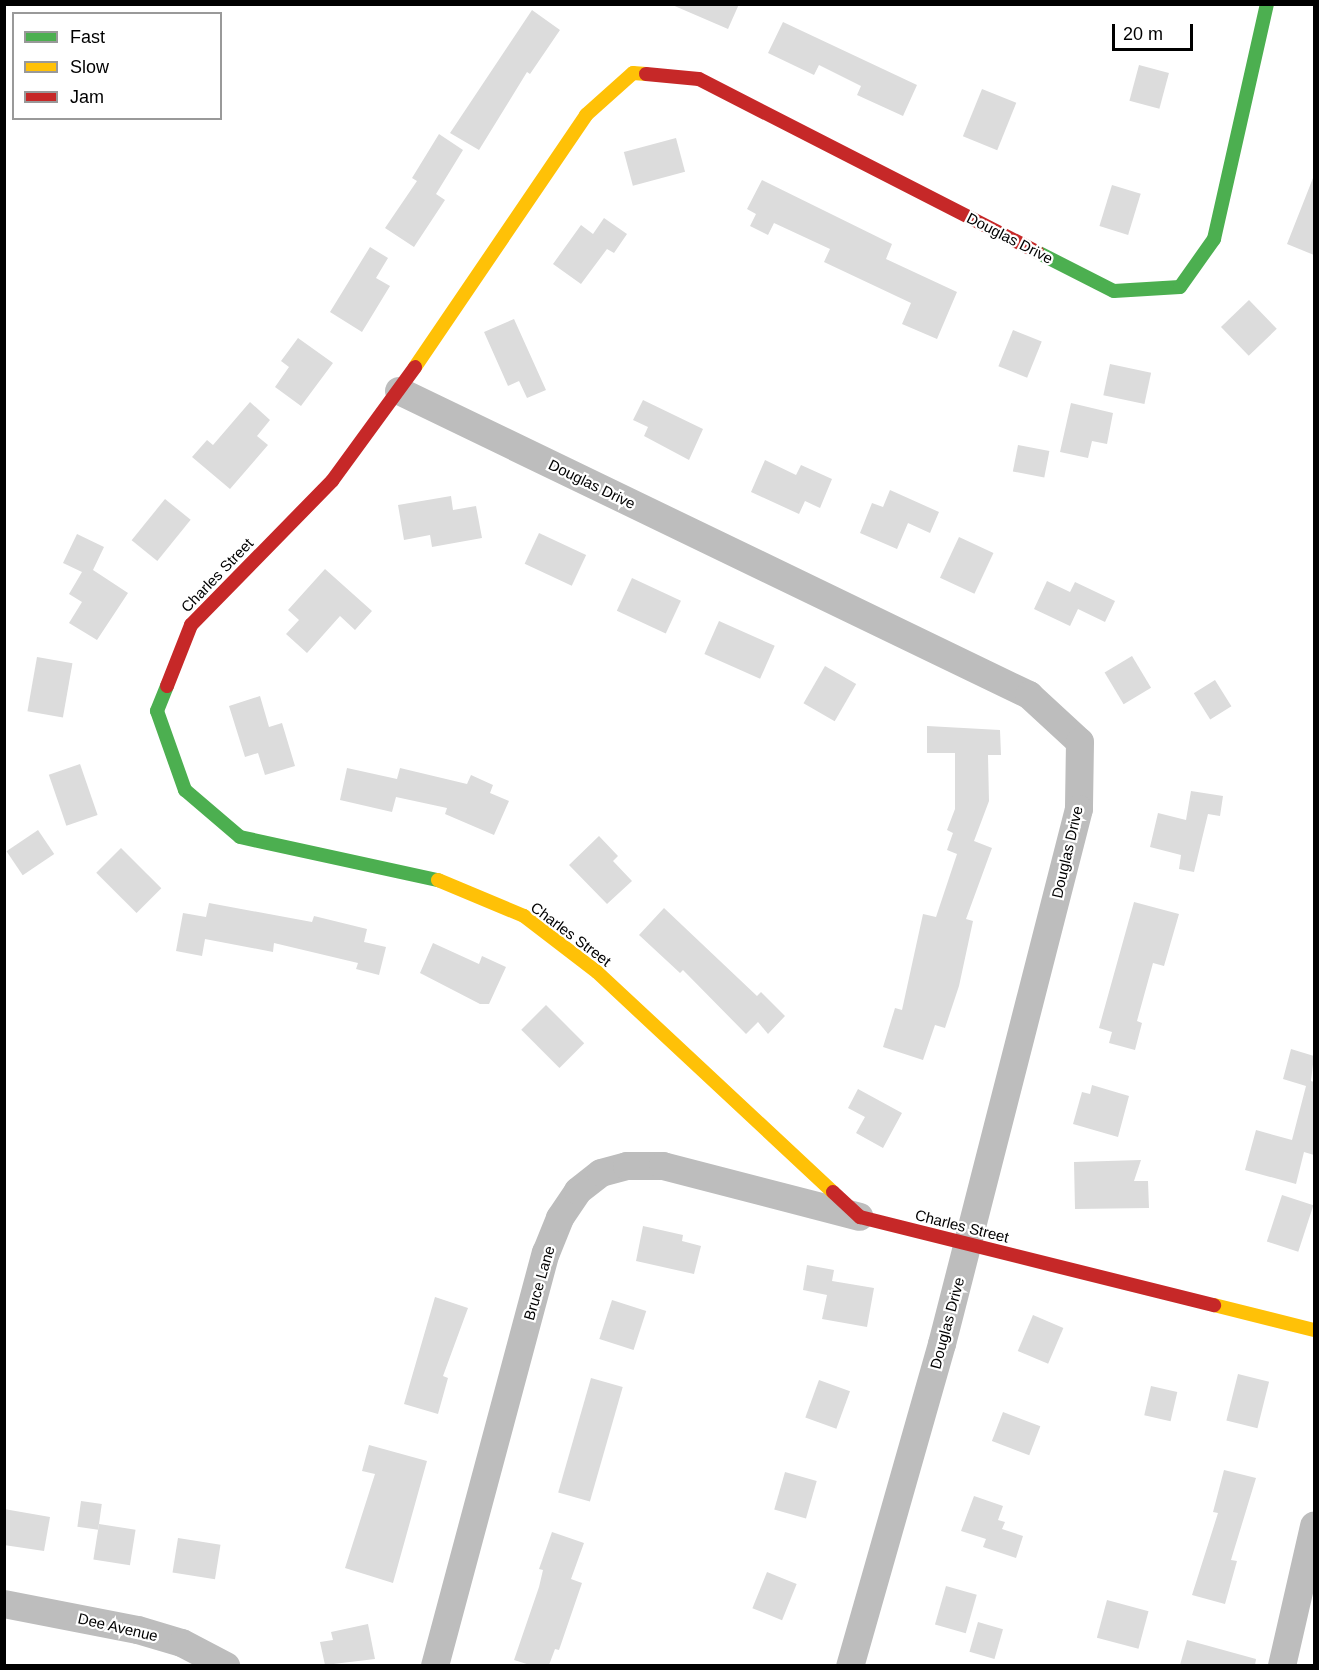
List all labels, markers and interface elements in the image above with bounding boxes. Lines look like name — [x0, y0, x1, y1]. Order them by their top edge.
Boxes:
legend — [12, 12, 222, 120]
scale bar — [1115, 12, 1196, 50]
text: 20 m — [1123, 24, 1163, 44]
text: Fast — [70, 27, 105, 47]
text: Slow — [70, 57, 109, 77]
text: Jam — [70, 87, 104, 107]
street label: Douglas Drive — [964, 209, 1056, 267]
street label: Douglas Drive — [546, 455, 638, 513]
street label: Charles Street — [177, 534, 257, 616]
street label: Douglas Drive — [1048, 804, 1086, 900]
street label: Charles Street — [527, 898, 615, 970]
street label: Charles Street — [913, 1206, 1011, 1246]
street label: Bruce Lane — [520, 1244, 558, 1322]
street label: Douglas Drive — [926, 1275, 968, 1371]
street label: Dee Avenue — [76, 1609, 160, 1645]

